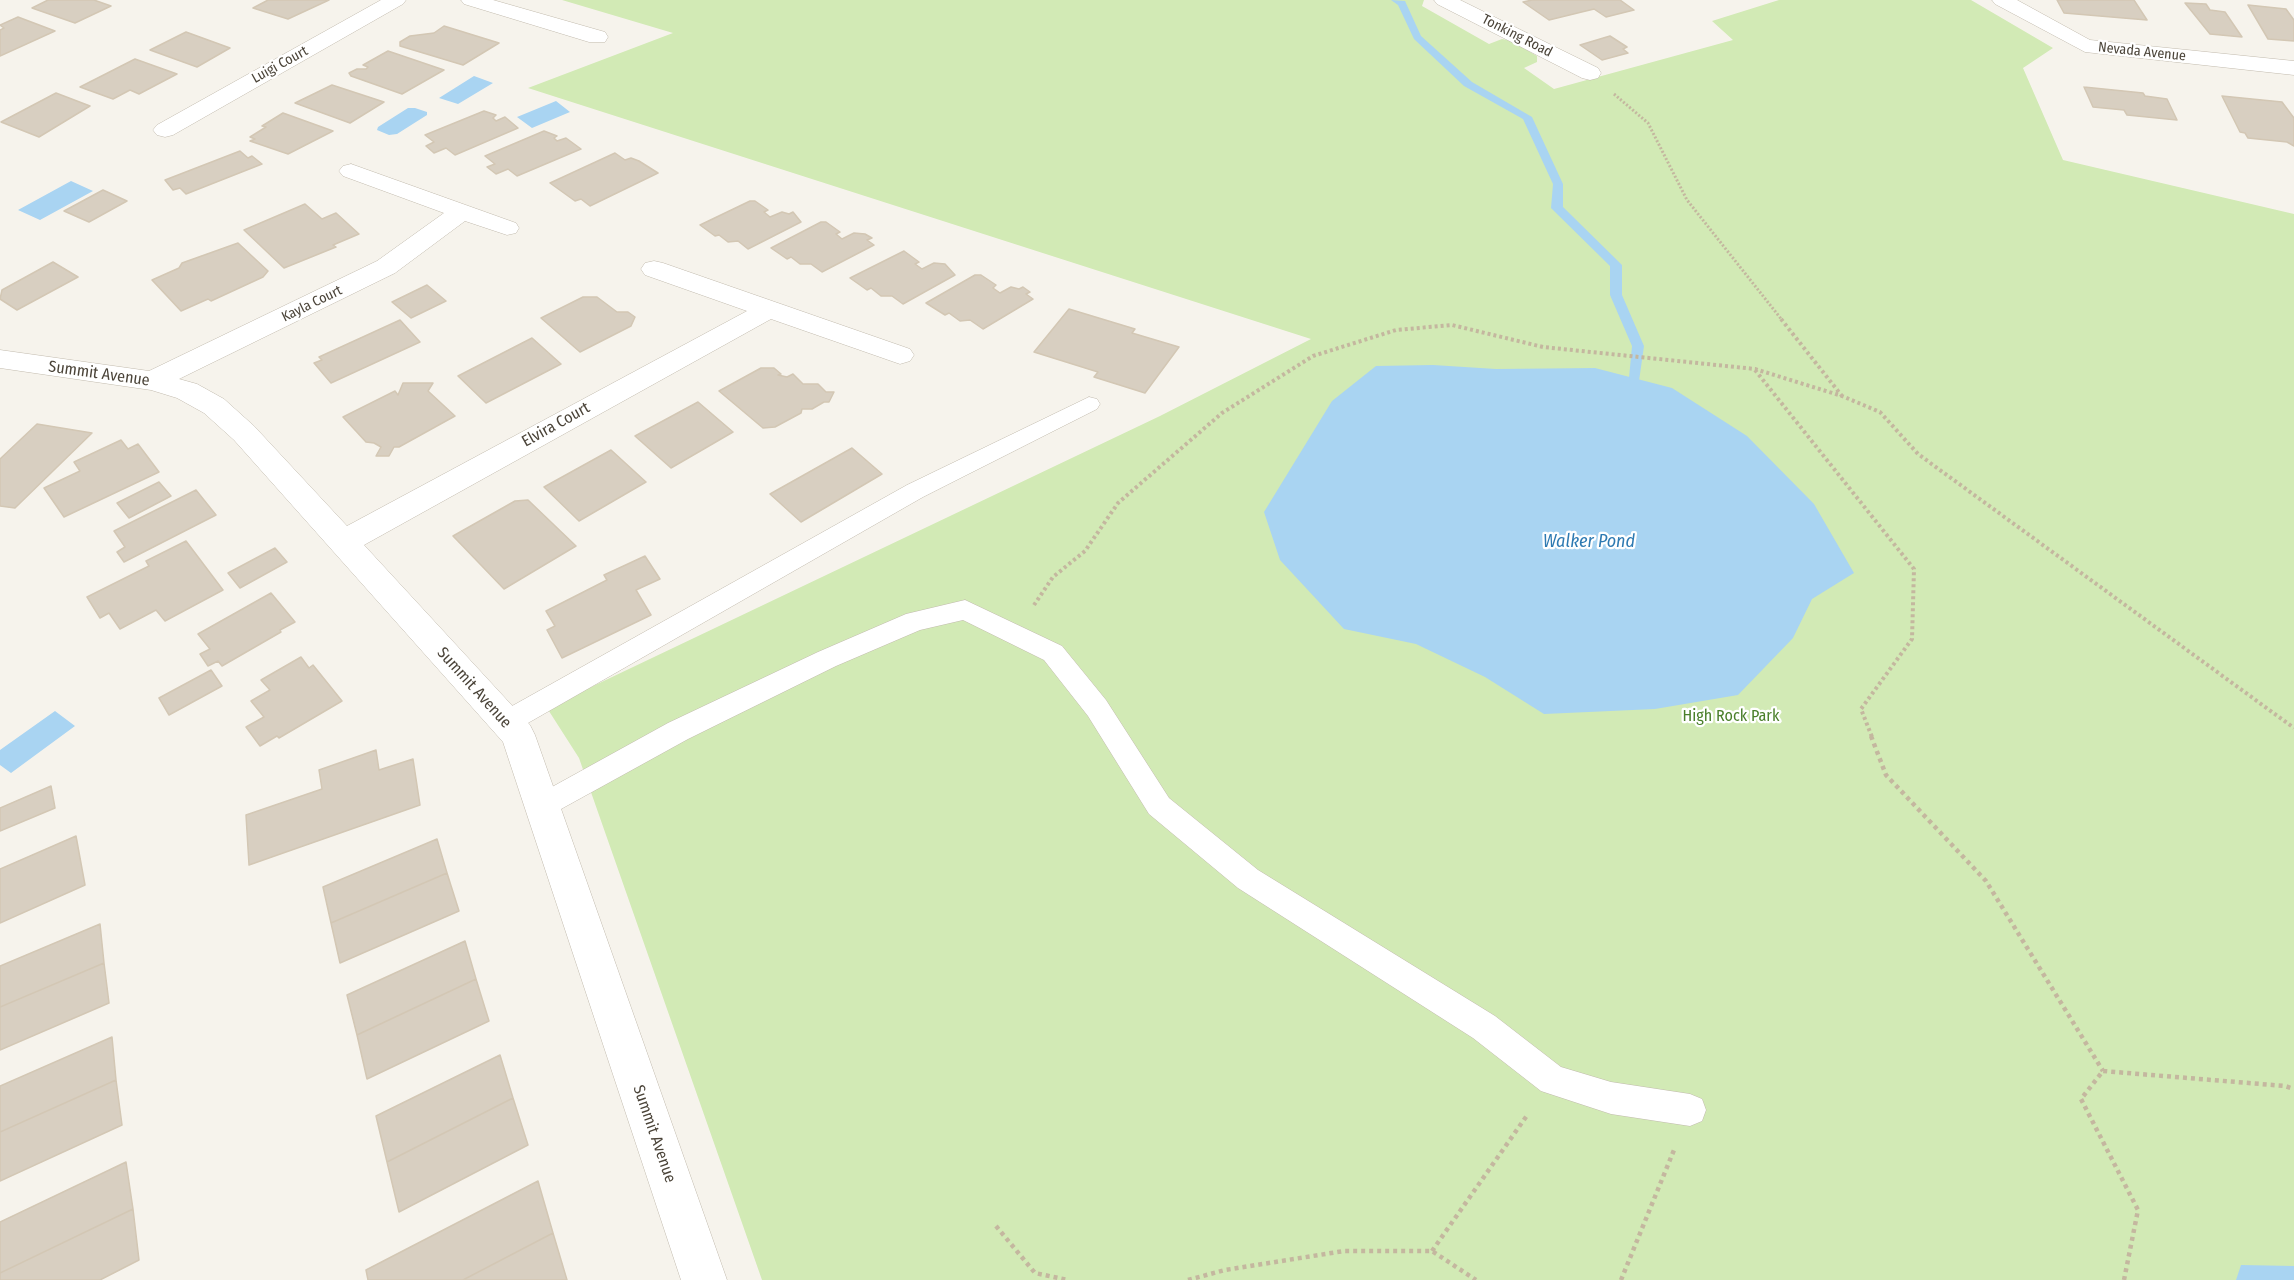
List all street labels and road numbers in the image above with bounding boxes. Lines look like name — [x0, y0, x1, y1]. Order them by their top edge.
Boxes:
street label: Tonking Road — [1479, 11, 1555, 61]
street label: Nevada Avenue — [2097, 39, 2187, 65]
street label: Luigi Court — [249, 43, 311, 87]
street label: Kayla Court — [279, 282, 345, 326]
street label: Summit Avenue — [47, 357, 151, 391]
street label: Elvira Court — [519, 398, 593, 452]
street label: Summit Avenue — [433, 644, 515, 732]
street label: Summit Avenue — [628, 1083, 680, 1185]

